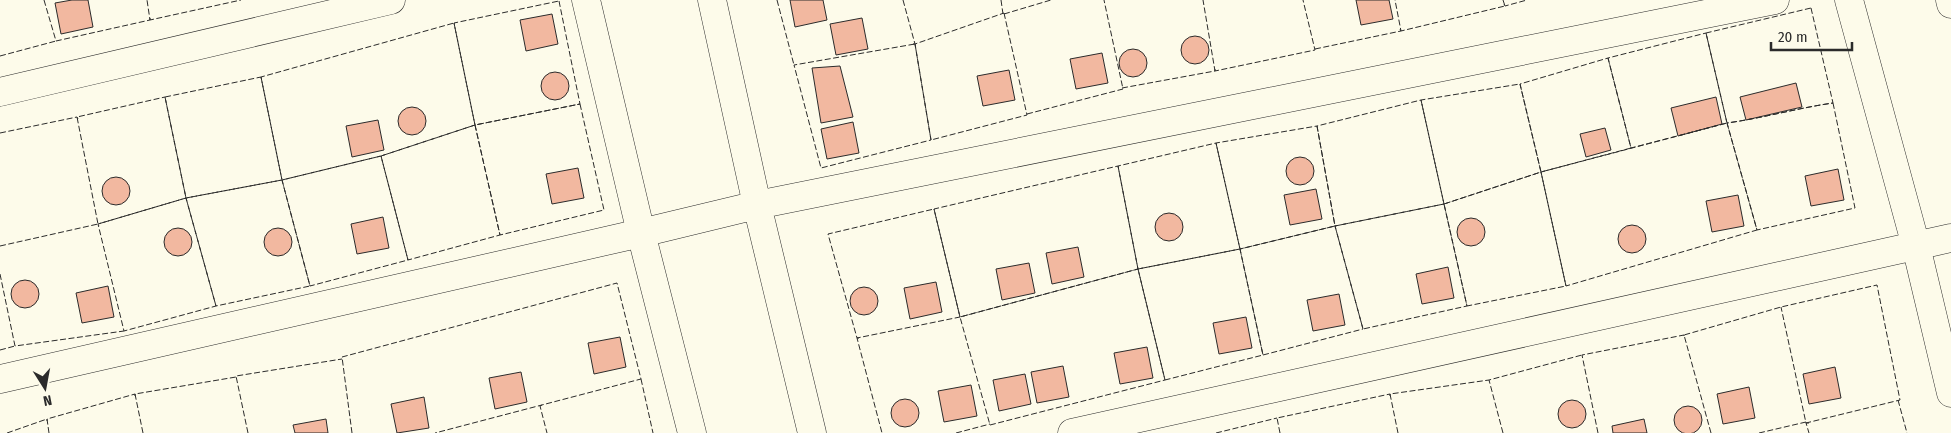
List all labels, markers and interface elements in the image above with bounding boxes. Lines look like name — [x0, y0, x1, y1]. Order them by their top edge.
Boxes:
scale bar — [1771, 20, 1852, 52]
text: 20 m — [1778, 28, 1808, 46]
north arrow — [20, 363, 70, 413]
text: N — [42, 391, 53, 409]

